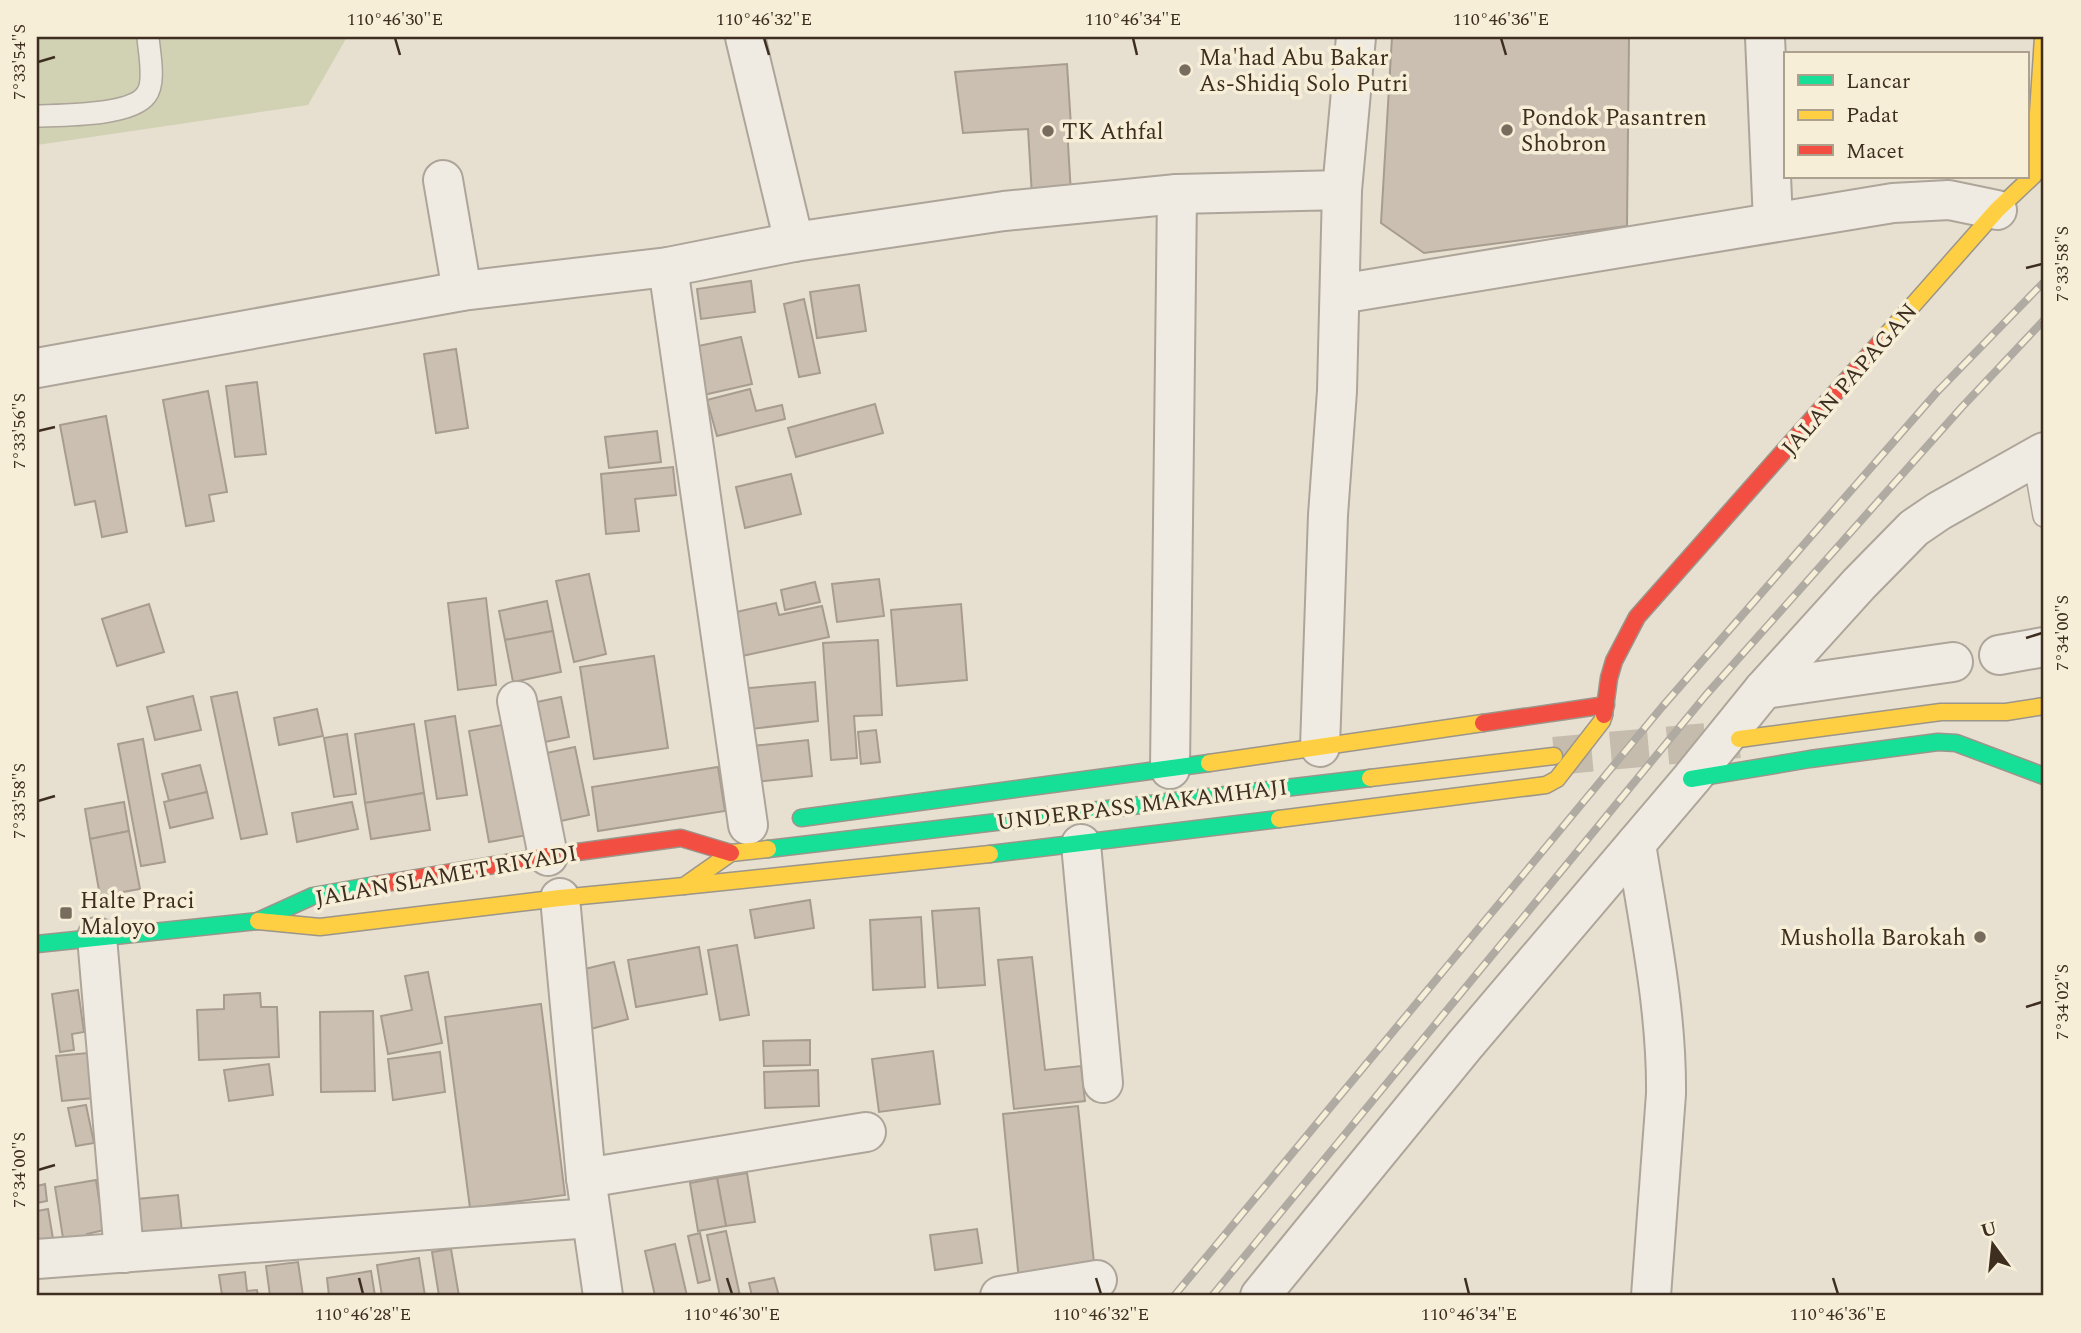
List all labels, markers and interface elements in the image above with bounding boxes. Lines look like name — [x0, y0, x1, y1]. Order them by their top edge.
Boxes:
text: 110°46'30"E — [347, 6, 443, 33]
text: 110°46'32"E — [716, 6, 812, 33]
text: 110°46'34"E — [1085, 6, 1181, 33]
text: 110°46'36"E — [1453, 6, 1549, 33]
text: 7°33'54"S — [6, 24, 33, 100]
place label: Ma'had Abu Bakar As-Shidiq Solo Putri — [1199, 41, 1408, 102]
legend — [1784, 52, 2028, 178]
marker: Ma'had Abu Bakar As-Shidiq Solo Putri — [1177, 62, 1193, 78]
text: Lancar — [1846, 66, 1910, 98]
text: Padat — [1846, 100, 1899, 132]
place label: Pondok Pasantren Shobron — [1521, 101, 1707, 162]
place label: TK Athfal — [1062, 115, 1164, 150]
marker: Pondok Pasantren Shobron — [1499, 122, 1515, 138]
marker: TK Athfal — [1040, 123, 1056, 139]
text: Macet — [1846, 136, 1904, 168]
text: 7°33'58"S — [2049, 226, 2076, 302]
street label: JALAN PAPAGAN — [1774, 296, 1927, 464]
text: 7°33'56"S — [6, 393, 33, 469]
text: 7°34'00"S — [2049, 595, 2076, 671]
text: 7°33'58"S — [6, 763, 33, 839]
street label: UNDERPASS MAKAMHAJI — [995, 770, 1290, 841]
street label: JALAN SLAMET RIYADI — [312, 836, 580, 917]
place label: Halte Praci Maloyo — [80, 884, 195, 945]
marker: Halte Praci Maloyo — [58, 905, 74, 921]
place label: Musholla Barokah — [1780, 921, 1966, 956]
marker: Musholla Barokah — [1972, 929, 1988, 945]
text: 7°34'02"S — [2049, 964, 2076, 1040]
text: 7°34'00"S — [6, 1132, 33, 1208]
north arrow — [1958, 1210, 2028, 1280]
text: U — [1978, 1214, 2000, 1246]
text: 110°46'28"E — [315, 1301, 411, 1328]
text: 110°46'30"E — [684, 1301, 780, 1328]
text: 110°46'32"E — [1053, 1301, 1149, 1328]
text: 110°46'34"E — [1421, 1301, 1517, 1328]
text: 110°46'36"E — [1790, 1301, 1886, 1328]

